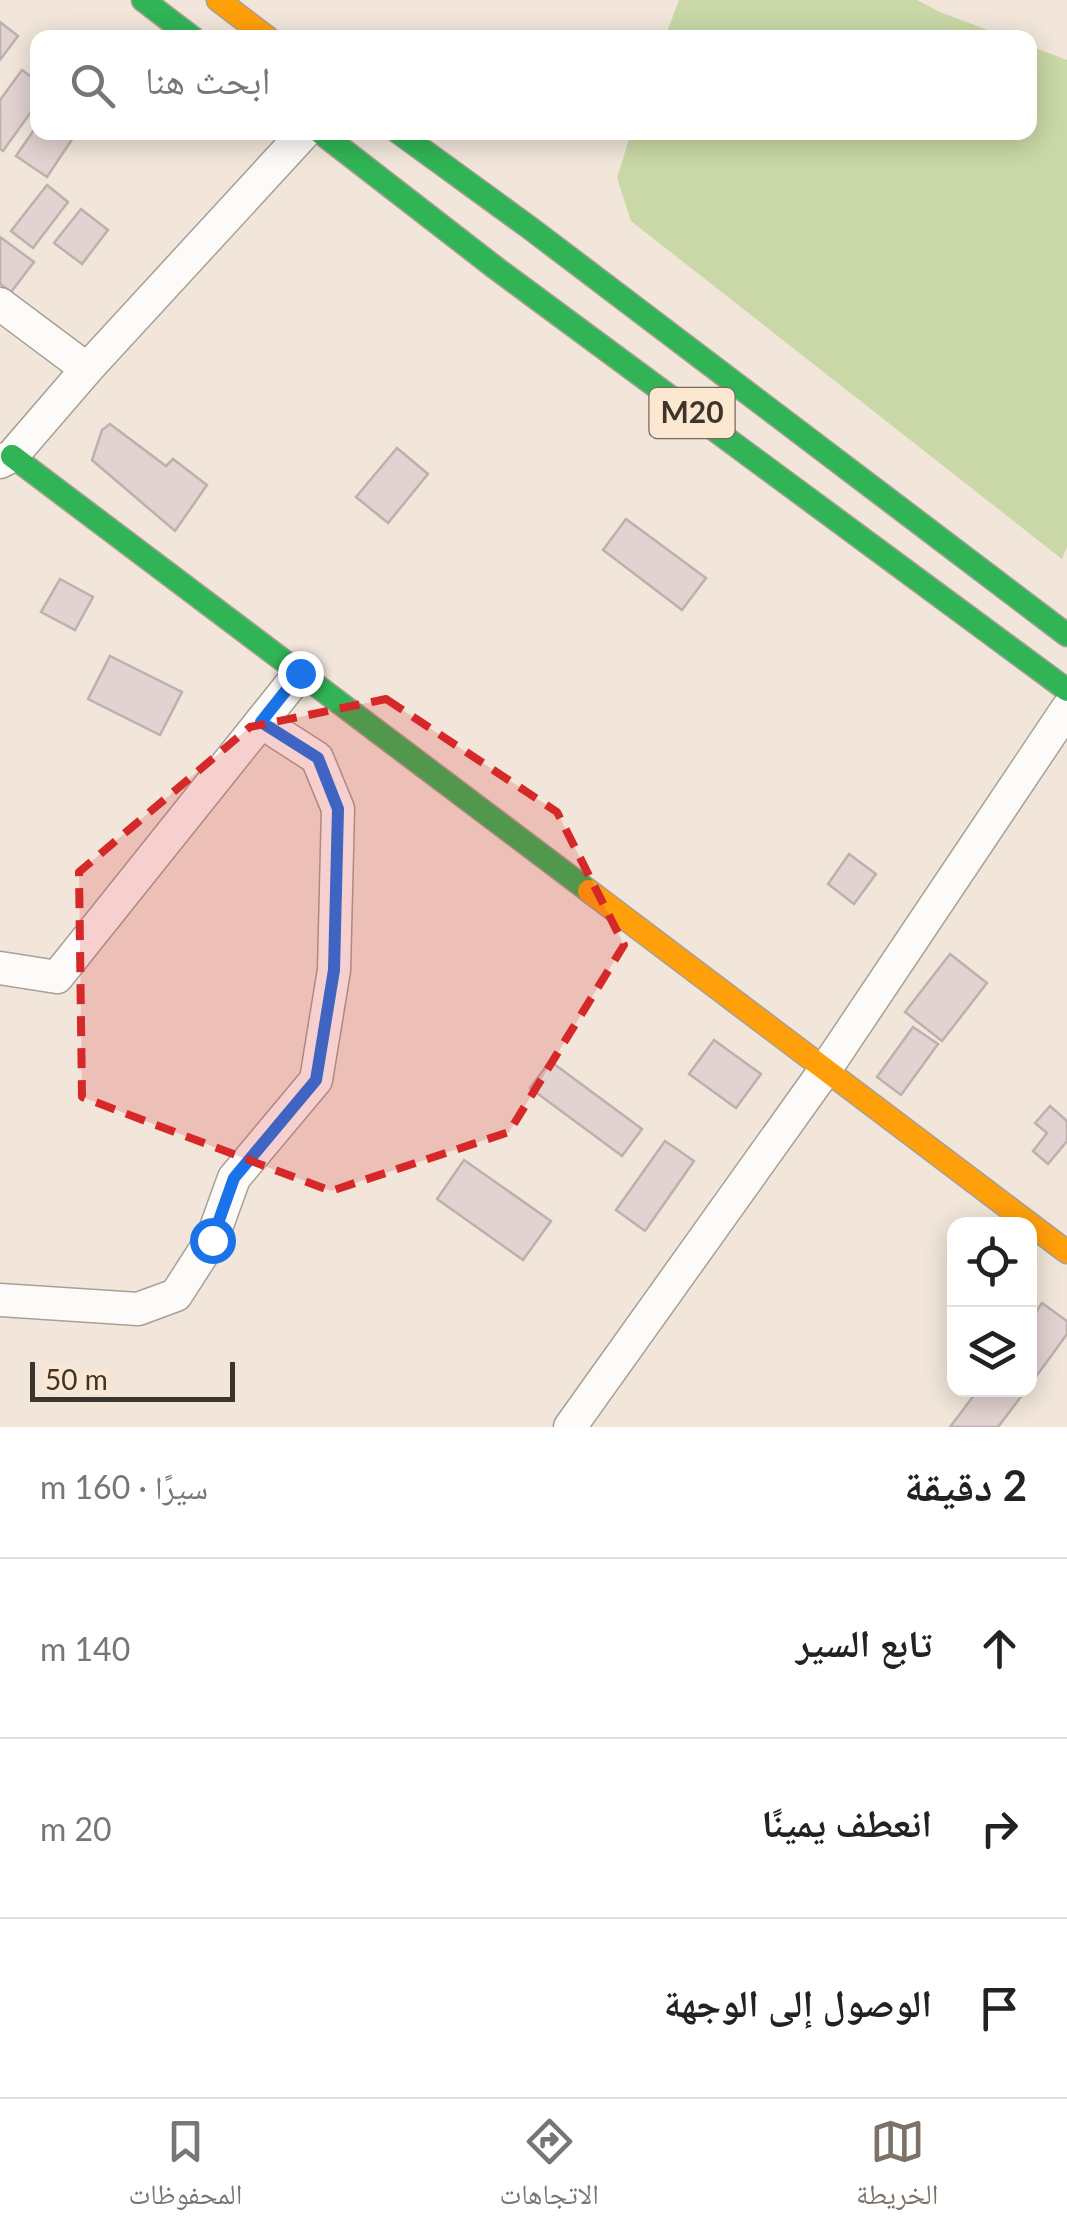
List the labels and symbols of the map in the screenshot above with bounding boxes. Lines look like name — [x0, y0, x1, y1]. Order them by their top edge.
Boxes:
road number: M20 — [650, 388, 734, 438]
route end — [278, 651, 324, 697]
route start — [190, 1218, 236, 1264]
scale bar — [30, 1357, 235, 1402]

